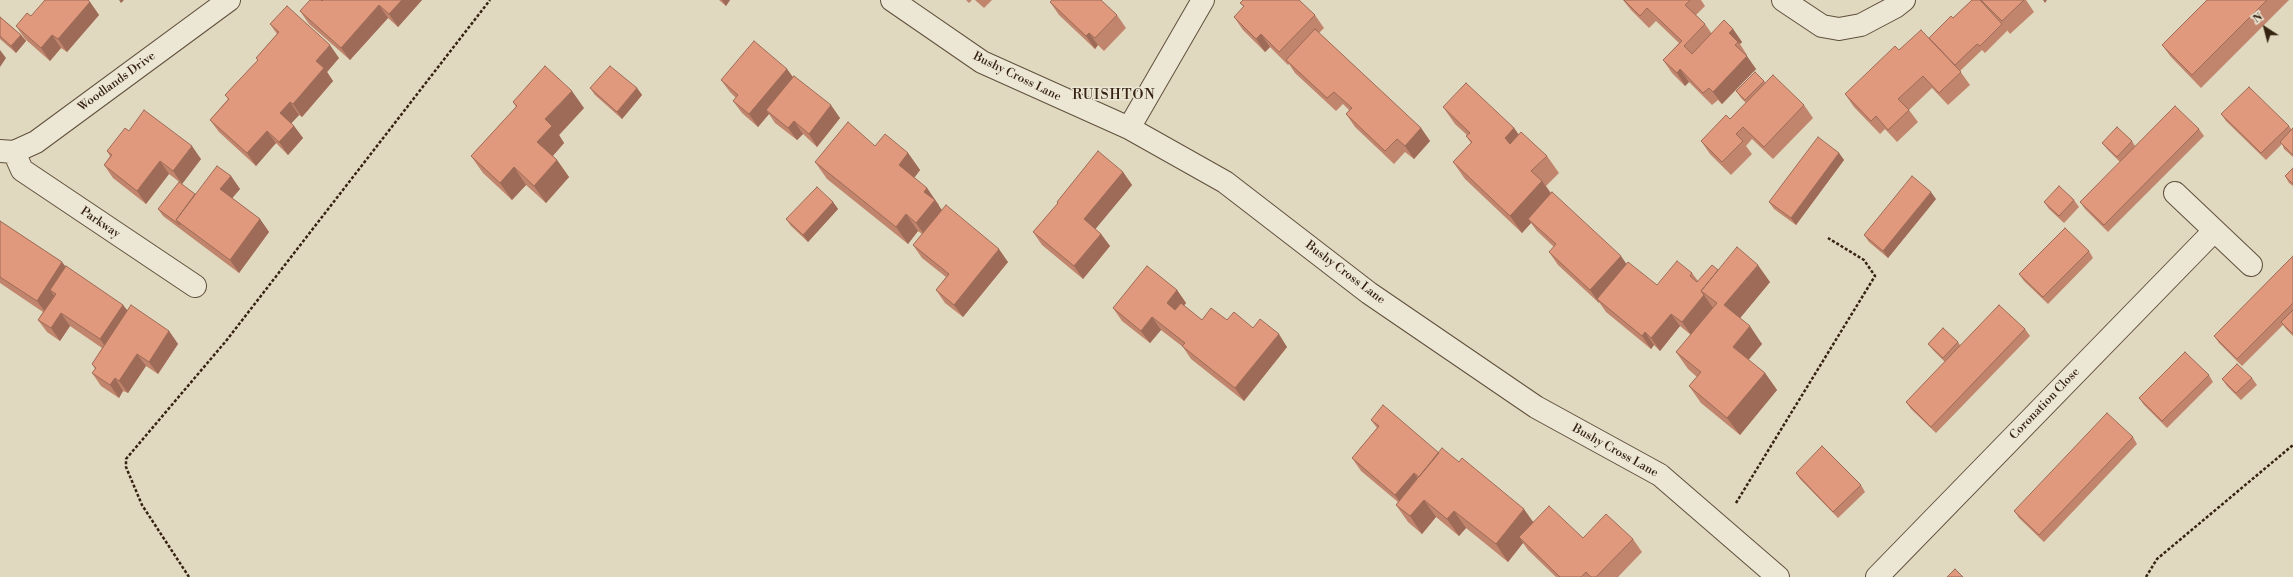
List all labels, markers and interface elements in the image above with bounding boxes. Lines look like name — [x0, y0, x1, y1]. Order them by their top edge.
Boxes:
north arrow — [2245, 8, 2285, 48]
text: N — [2250, 10, 2266, 27]
street label: Woodlands Drive — [75, 49, 159, 115]
street label: Bushy Cross Lane — [971, 49, 1063, 105]
district label: RUISHTON — [1072, 88, 1156, 104]
street label: Parkway — [77, 204, 123, 242]
street label: Bushy Cross Lane — [1302, 238, 1388, 308]
street label: Coronation Close — [2007, 365, 2083, 443]
street label: Bushy Cross Lane — [1569, 421, 1661, 481]

